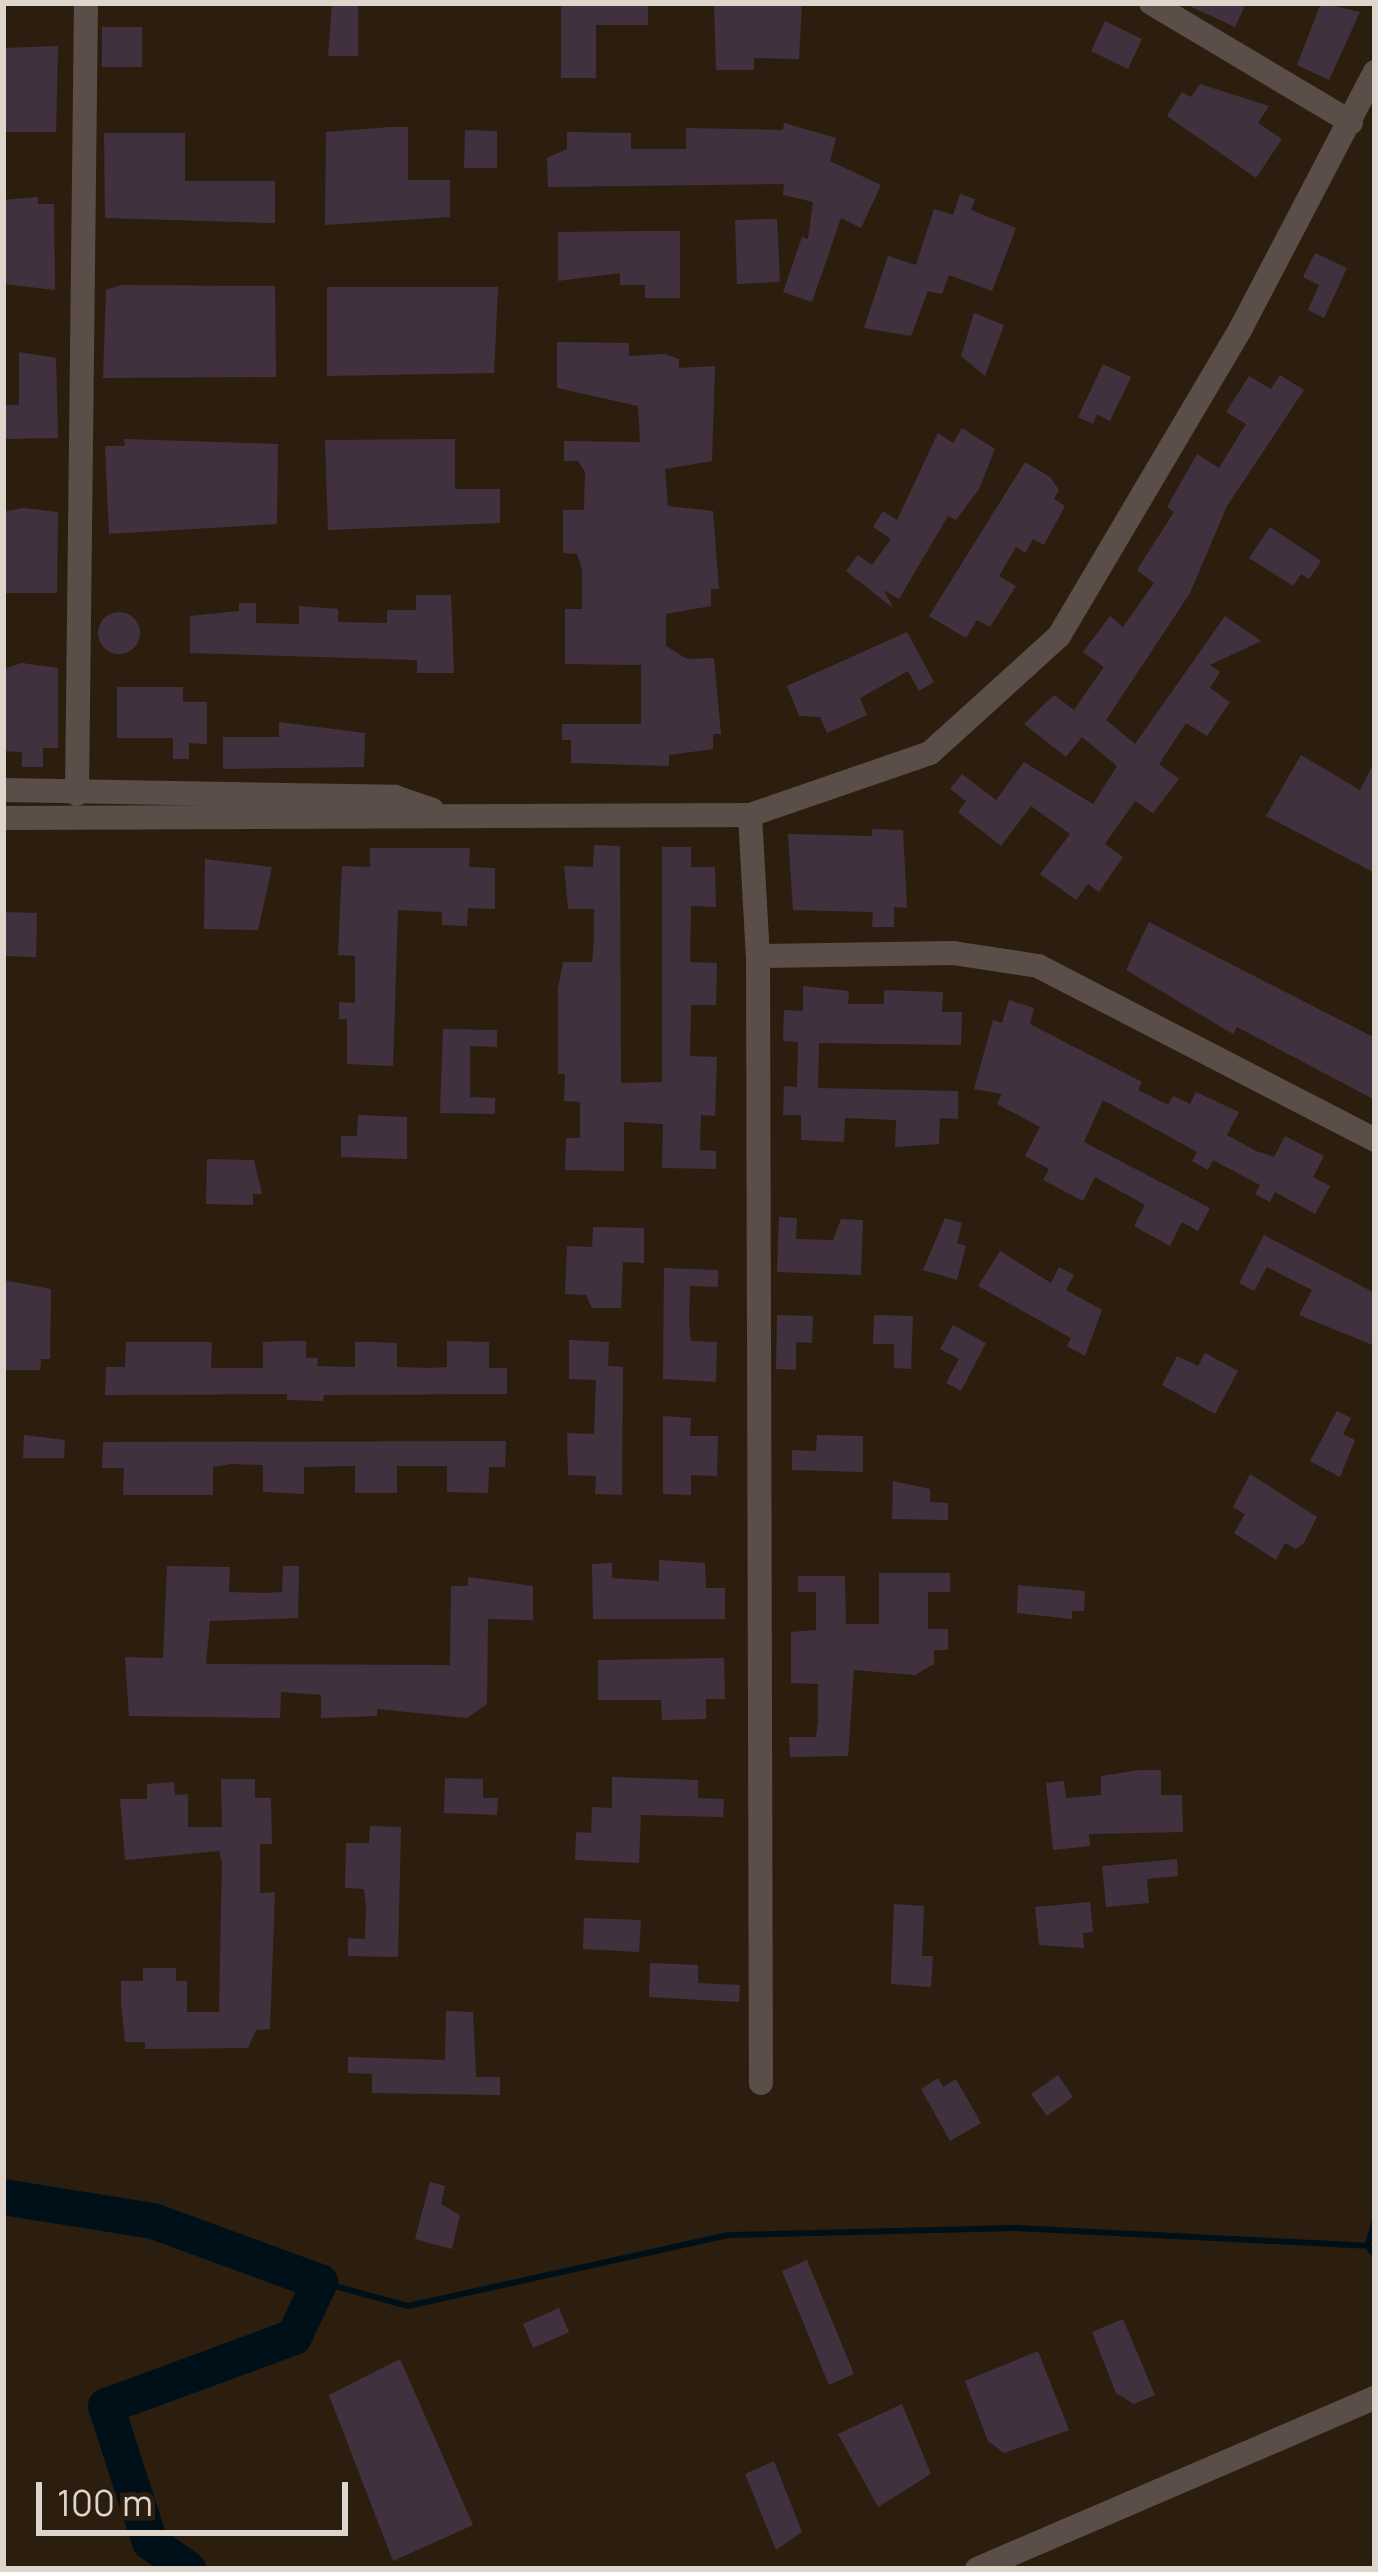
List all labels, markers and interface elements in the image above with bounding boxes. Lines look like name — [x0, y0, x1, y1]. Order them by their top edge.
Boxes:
scale bar — [42, 2458, 354, 2532]
text: 100 m — [57, 2478, 153, 2527]

